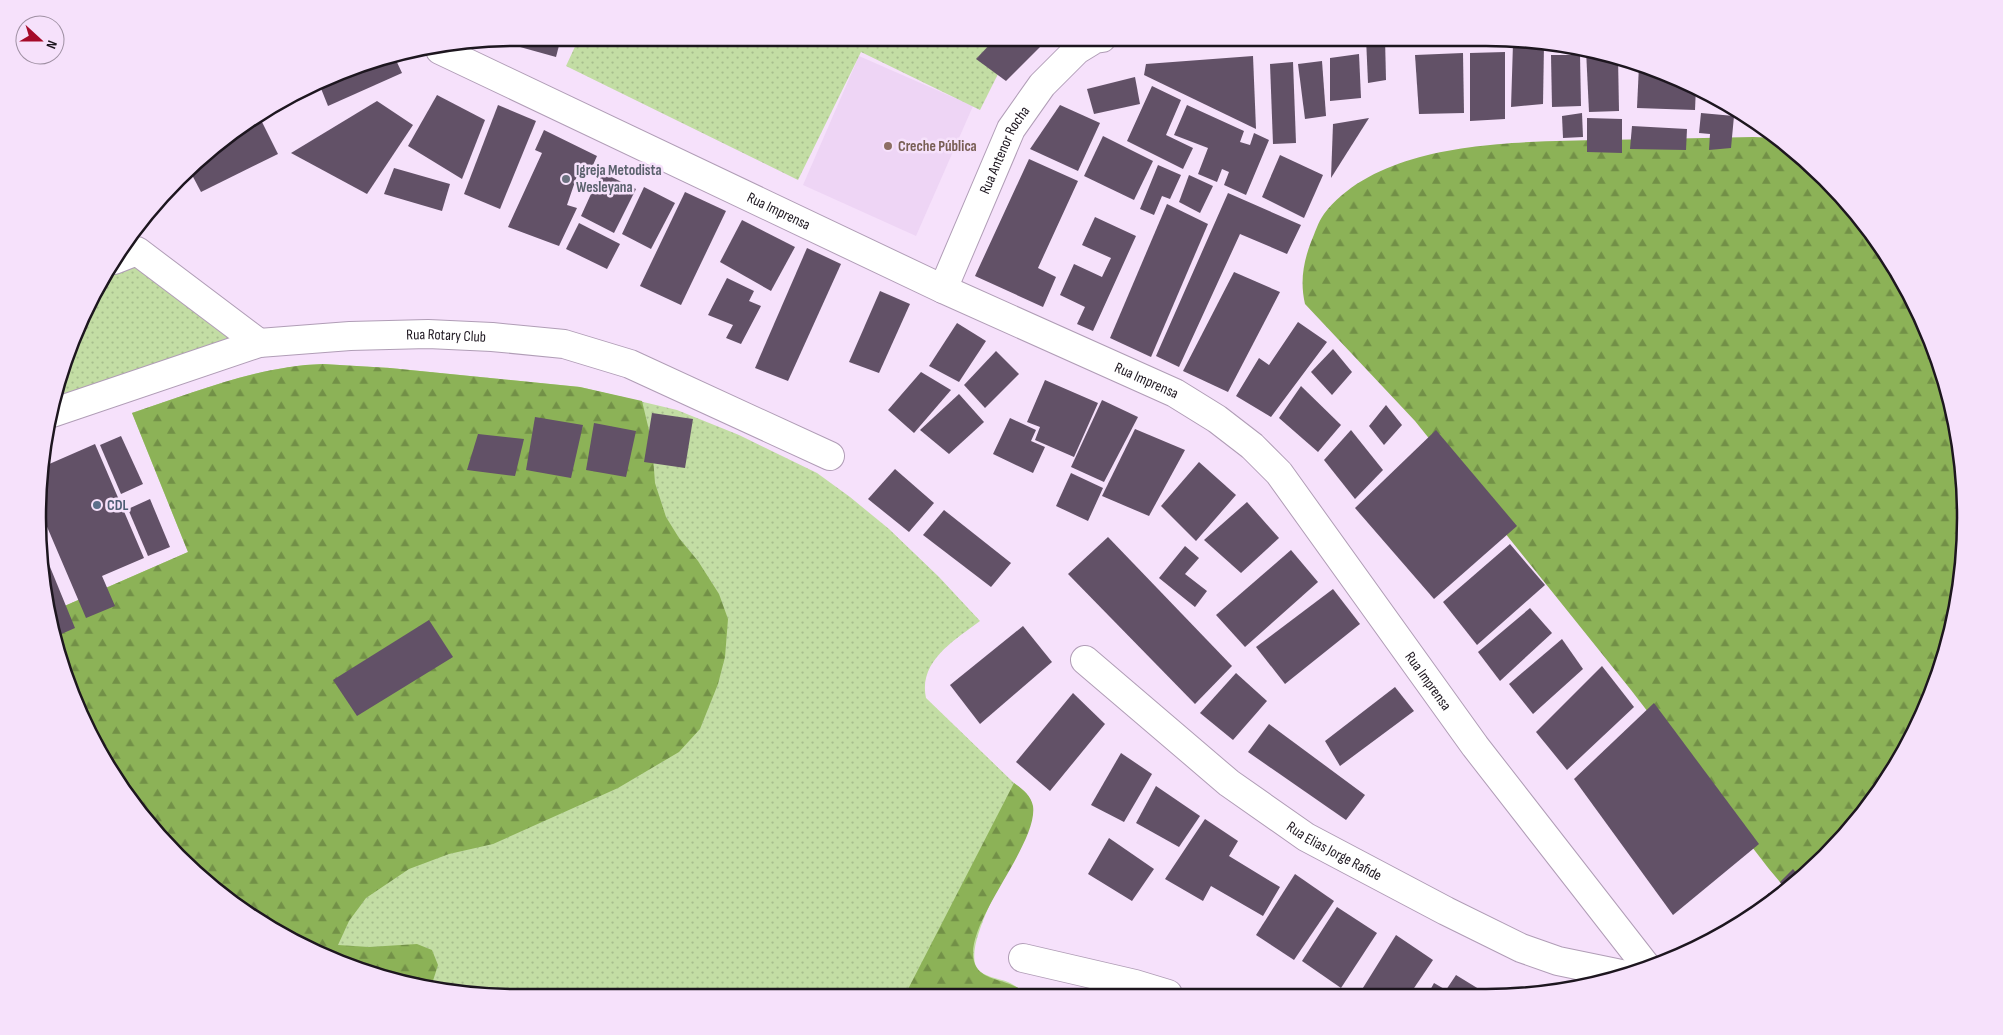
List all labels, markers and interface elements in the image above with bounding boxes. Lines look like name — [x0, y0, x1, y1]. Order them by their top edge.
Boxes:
north arrow — [15, 15, 65, 65]
text: N — [42, 38, 61, 51]
street label: Rua Antenor Rocha — [975, 102, 1034, 197]
place label: Creche Pública — [898, 137, 977, 156]
marker: Creche Pública — [882, 140, 894, 152]
place label: Igreja Metodista Wesleyana — [576, 161, 662, 197]
marker: Igreja Metodista Wesleyana — [560, 173, 572, 185]
street label: Rua Imprensa — [744, 188, 813, 235]
street label: Rua Rotary Club — [406, 325, 487, 347]
street label: Rua Imprensa — [1112, 358, 1181, 403]
place label: CDL — [107, 496, 128, 515]
marker: CDL — [91, 499, 103, 511]
street label: Rua Imprensa — [1400, 648, 1456, 715]
street label: Rua Elias Jorge Rafide — [1283, 817, 1385, 885]

